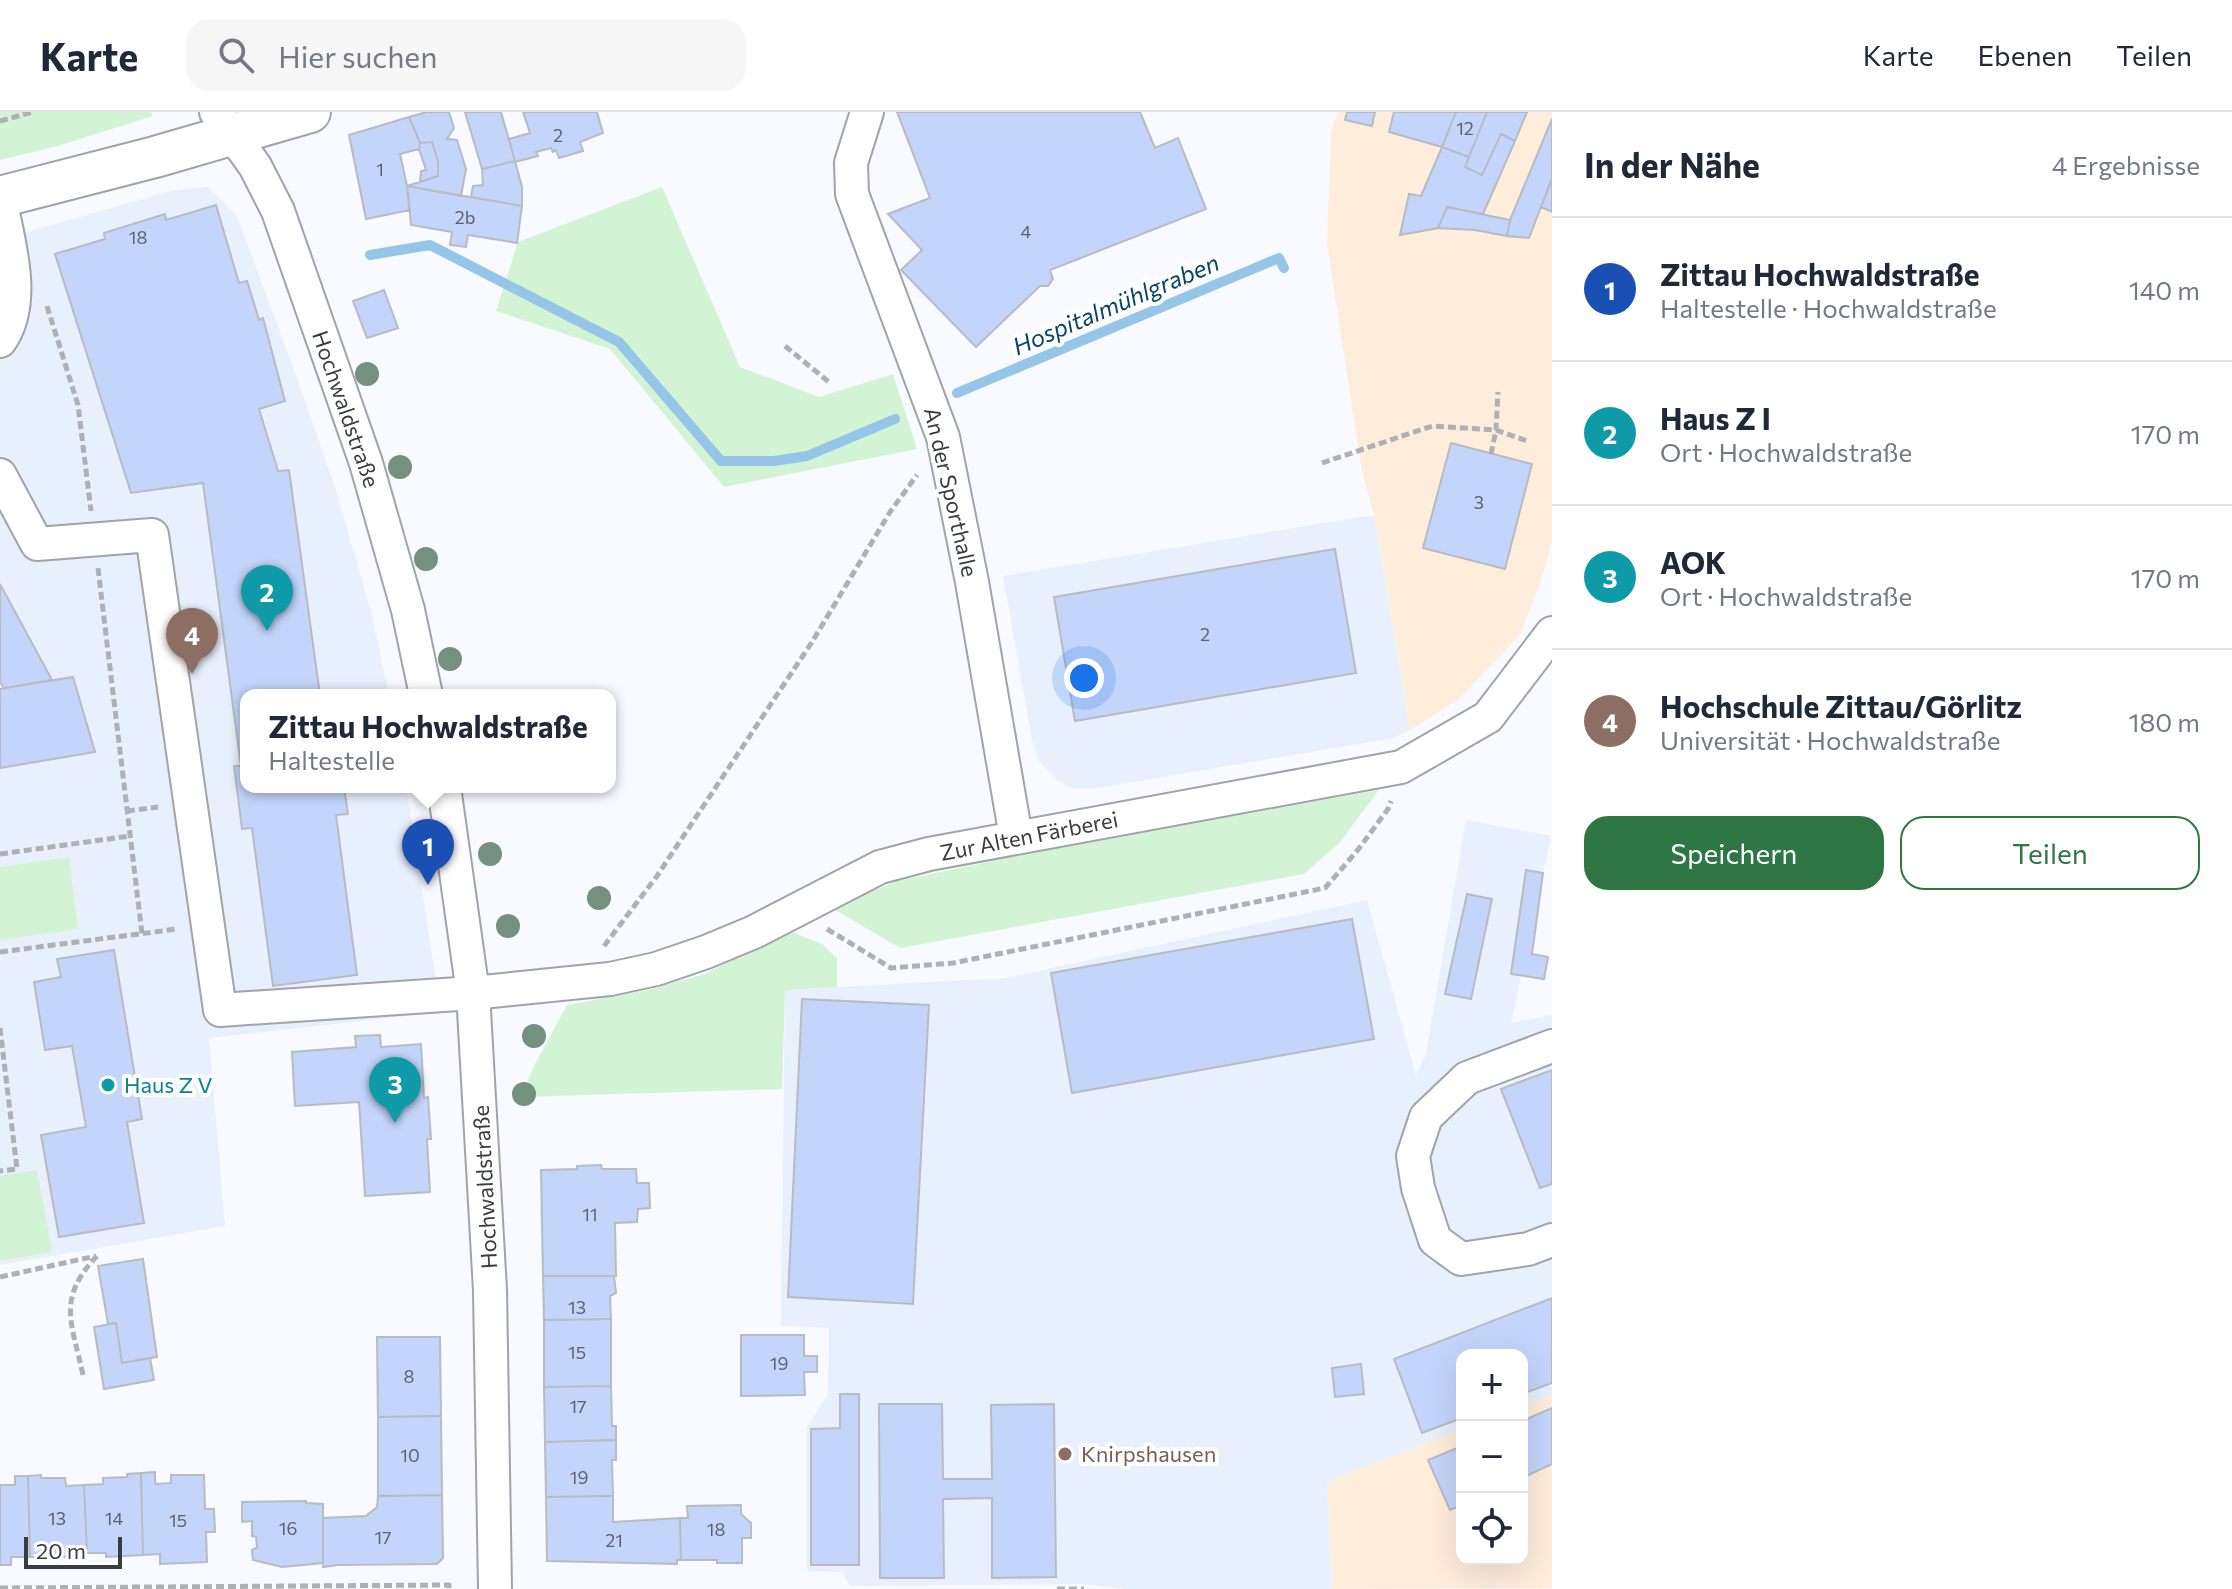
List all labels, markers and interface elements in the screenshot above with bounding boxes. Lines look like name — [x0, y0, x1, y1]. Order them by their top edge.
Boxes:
search box — [186, 19, 746, 91]
text: Karte — [40, 32, 138, 79]
icon: search — [214, 33, 258, 77]
text: Hier suchen — [278, 37, 437, 74]
text: Karte — [1863, 38, 1934, 72]
text: Ebenen — [1978, 38, 2072, 72]
text: Teilen — [2116, 38, 2192, 72]
house number: 12 — [1456, 117, 1474, 139]
house number: 2 — [553, 124, 563, 146]
text: In der Nähe — [1584, 143, 1760, 185]
text: 4 Ergebnisse — [2052, 149, 2200, 180]
house number: 1 — [376, 158, 384, 180]
house number: 2b — [455, 206, 475, 228]
house number: 4 — [1021, 220, 1032, 242]
house number: 18 — [129, 226, 147, 248]
water label: Hospitalmühlgraben — [1008, 247, 1223, 360]
text: Zittau Hochwaldstraße — [1660, 255, 1980, 292]
text: 1 — [1604, 274, 1616, 305]
text: 140 m — [2129, 274, 2200, 305]
text: Haltestelle · Hochwaldstraße — [1660, 292, 1997, 323]
street label: Hochwaldstraße — [307, 327, 386, 491]
text: Haus Z I — [1660, 399, 1771, 436]
street label: An der Sporthalle — [919, 405, 984, 579]
text: 2 — [1603, 418, 1617, 449]
text: 170 m — [2131, 418, 2200, 449]
text: Ort · Hochwaldstraße — [1660, 436, 1912, 467]
house number: 3 — [1474, 491, 1484, 513]
text: AOK — [1660, 543, 1726, 580]
text: 3 — [1602, 562, 1618, 593]
text: 170 m — [2131, 562, 2200, 593]
pin: 2 — [241, 565, 293, 631]
text: Ort · Hochwaldstraße — [1660, 580, 1912, 611]
pin: 4 — [166, 608, 218, 674]
house number: 2 — [1200, 623, 1210, 645]
your location — [1064, 658, 1104, 698]
text: Hochschule Zittau/Görlitz — [1660, 687, 2022, 724]
popup — [240, 689, 616, 793]
text: 4 — [1602, 706, 1618, 737]
text: 180 m — [2128, 706, 2200, 737]
text: Zittau Hochwaldstraße — [268, 707, 588, 744]
text: Universität · Hochwaldstraße — [1660, 724, 2000, 755]
text: Haltestelle — [268, 744, 395, 775]
street label: Zur Alten Färberei — [938, 805, 1120, 866]
button: Speichern — [1584, 816, 1884, 890]
button: Teilen — [1900, 816, 2200, 890]
pin: 1 — [402, 819, 454, 885]
pin: 3 — [369, 1057, 421, 1123]
place label: Haus Z V — [124, 1071, 213, 1098]
marker: Haus Z V — [99, 1076, 117, 1094]
street label: Hochwaldstraße — [467, 1104, 502, 1270]
house number: 11 — [582, 1203, 598, 1225]
house number: 13 — [568, 1296, 586, 1318]
house number: 15 — [568, 1341, 586, 1363]
map controls — [1456, 1349, 1528, 1565]
button: + — [1456, 1349, 1528, 1421]
house number: 19 — [770, 1352, 788, 1374]
house number: 8 — [404, 1365, 415, 1387]
house number: 17 — [569, 1395, 587, 1417]
button: − — [1456, 1421, 1528, 1493]
place label: Knirpshausen — [1081, 1440, 1216, 1467]
house number: 10 — [400, 1444, 420, 1466]
marker: Knirpshausen — [1056, 1445, 1074, 1463]
house number: 19 — [570, 1466, 588, 1488]
button: locate — [1456, 1493, 1528, 1565]
house number: 13 — [48, 1507, 66, 1529]
house number: 14 — [105, 1507, 123, 1529]
house number: 15 — [169, 1509, 187, 1531]
house number: 16 — [279, 1517, 297, 1539]
house number: 18 — [707, 1518, 725, 1540]
house number: 17 — [374, 1526, 392, 1548]
house number: 21 — [605, 1529, 623, 1551]
scale bar — [24, 1533, 122, 1569]
text: 20 m — [36, 1537, 86, 1564]

